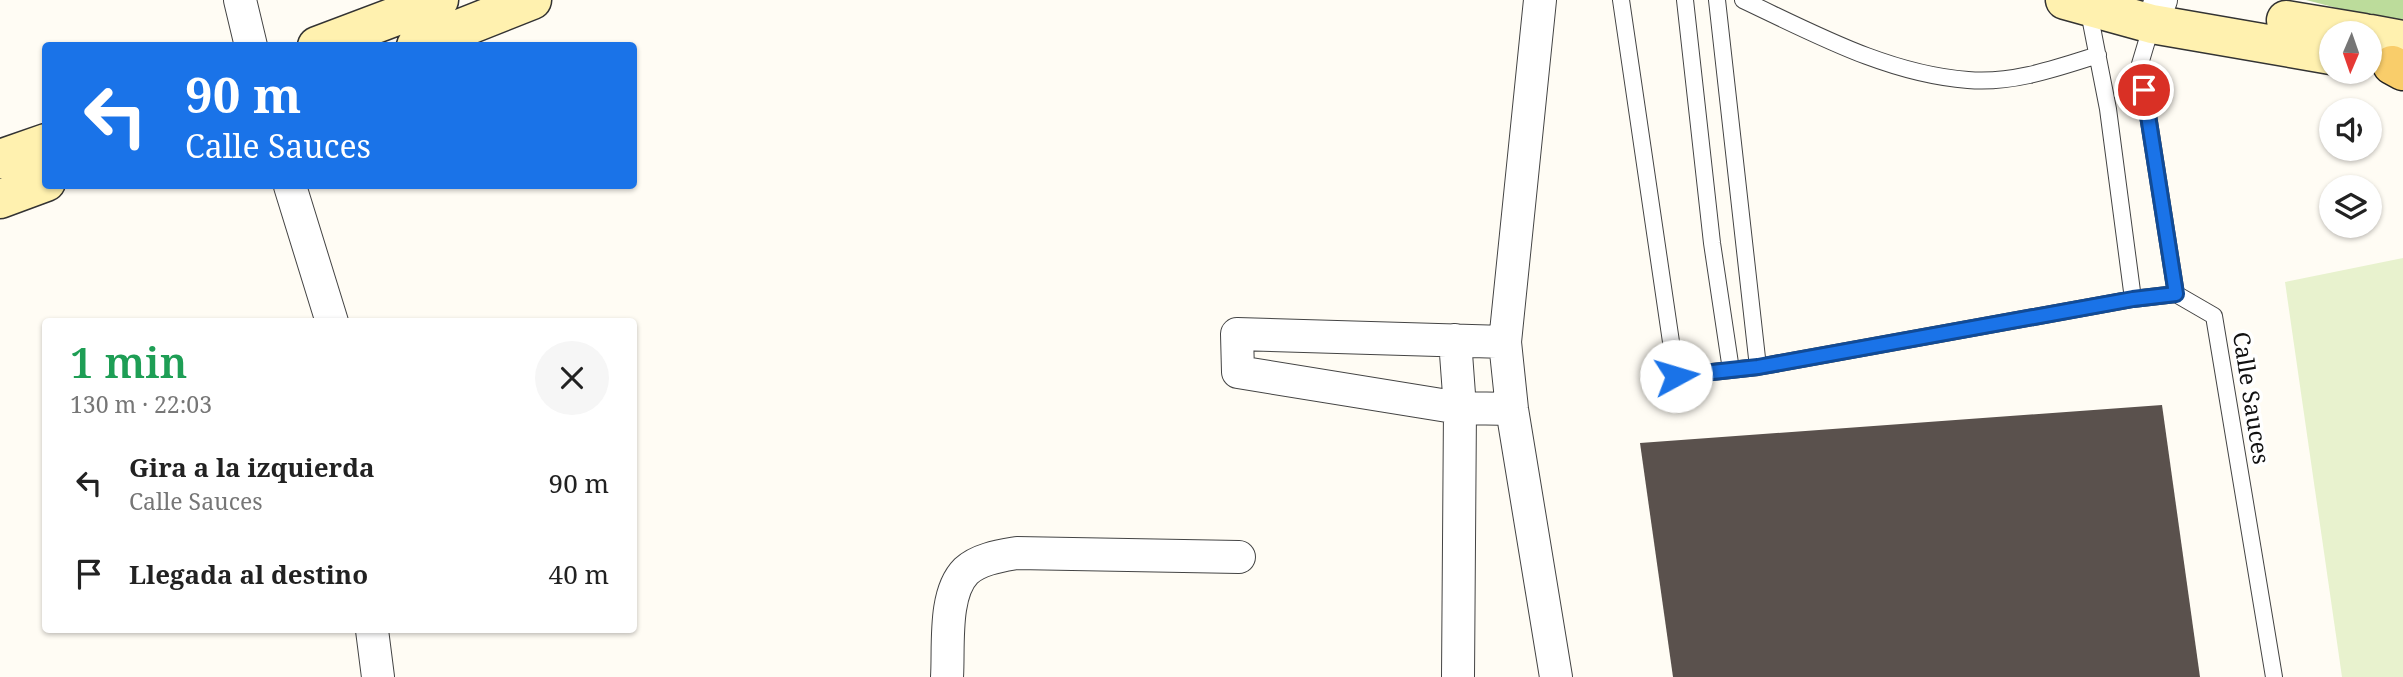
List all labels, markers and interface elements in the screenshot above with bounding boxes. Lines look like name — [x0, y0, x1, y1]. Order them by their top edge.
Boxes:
north arrow — [2319, 21, 2382, 84]
map controls — [2319, 21, 2382, 238]
pin — [2114, 60, 2174, 120]
text: 90 m — [185, 61, 301, 127]
icon: left — [70, 70, 161, 161]
icon: arrive — [2125, 71, 2163, 109]
button: sound — [2319, 98, 2382, 161]
text: Calle Sauces — [185, 124, 371, 167]
button: layers — [2319, 175, 2382, 238]
street label: Calle Sauces — [2226, 329, 2278, 466]
text: 1 min — [70, 333, 187, 390]
position arrow — [1639, 339, 1713, 413]
button: close — [535, 341, 609, 415]
text: 130 m · 22:03 — [70, 388, 212, 420]
text: Gira a la izquierda — [129, 449, 375, 485]
icon: left — [70, 464, 108, 502]
text: 90 m — [549, 465, 609, 501]
text: Calle Sauces — [129, 485, 263, 517]
icon: arrive — [70, 555, 108, 593]
text: Llegada al destino — [129, 556, 368, 592]
text: 40 m — [549, 556, 609, 592]

